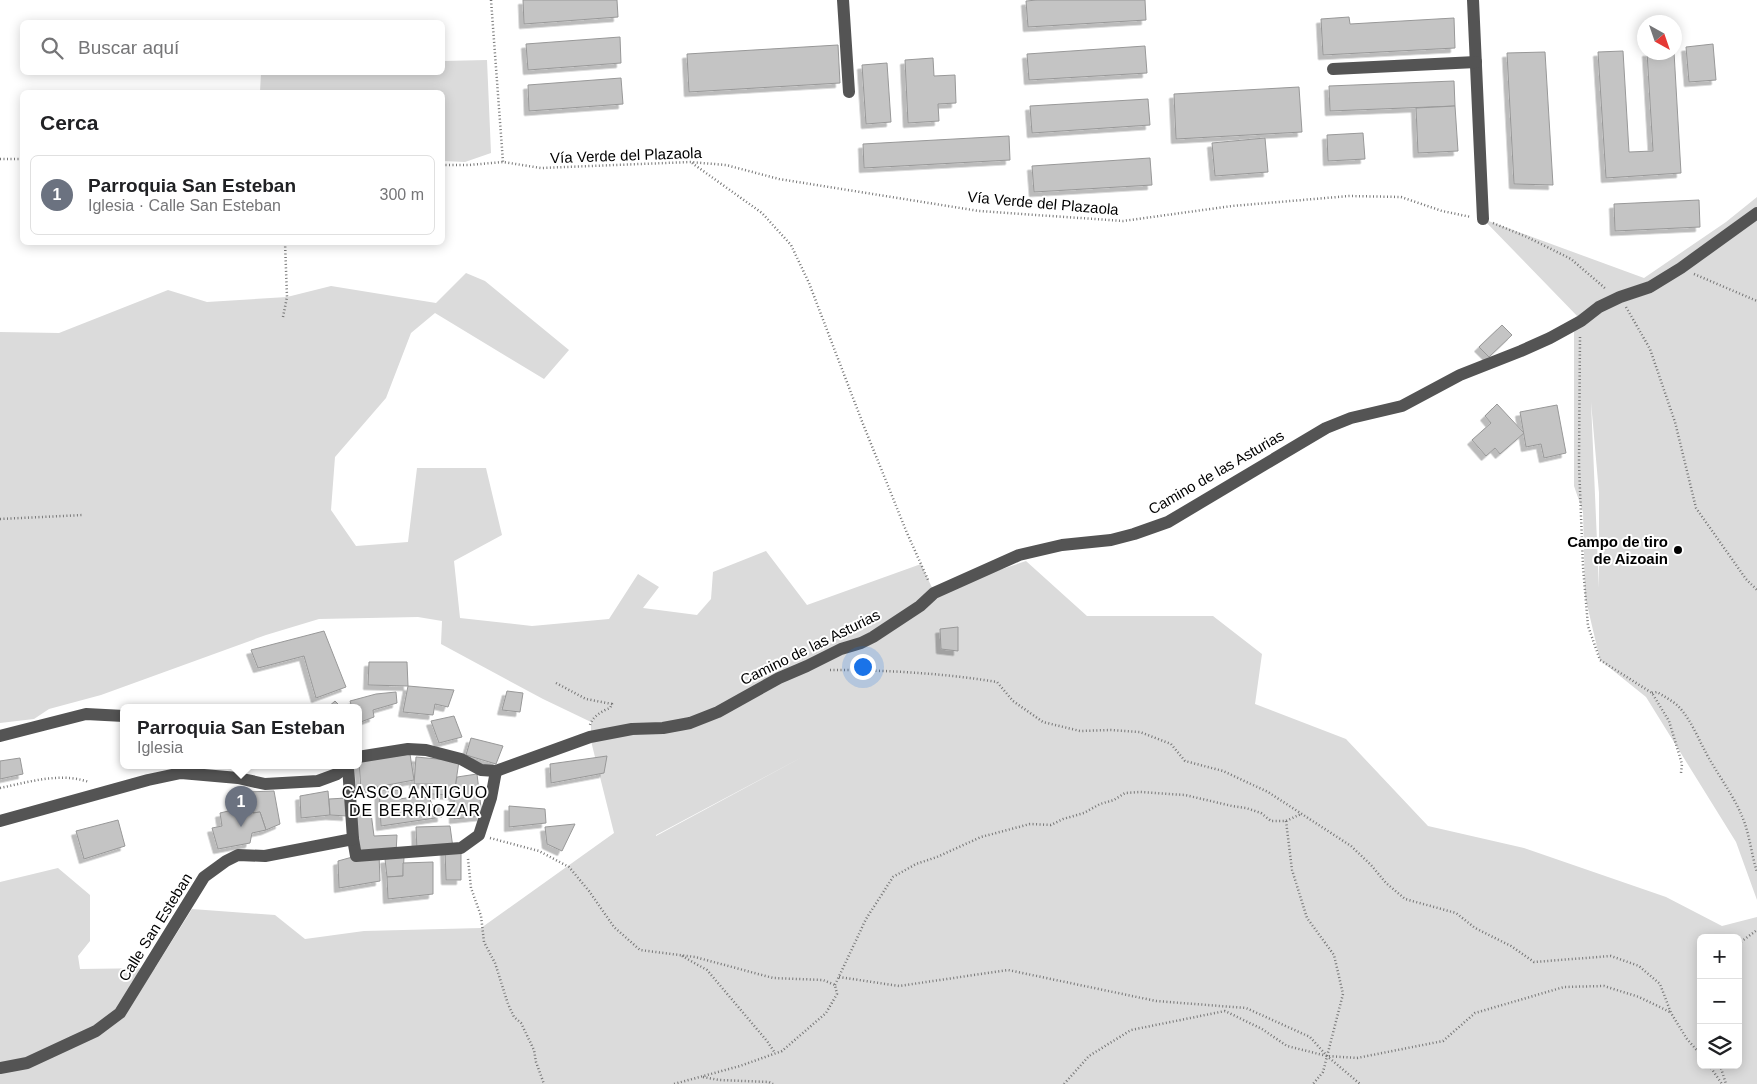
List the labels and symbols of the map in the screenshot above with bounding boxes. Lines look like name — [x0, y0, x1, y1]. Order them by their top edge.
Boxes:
north arrow — [1637, 15, 1682, 60]
street label: Vía Verde del Plazaola — [550, 144, 703, 166]
street label: Vía Verde del Plazaola — [967, 188, 1120, 218]
street label: Camino de las Asturias — [1145, 426, 1287, 518]
place label: Campo de tiro de Aizoain — [1567, 533, 1668, 567]
marker: Campo de tiro de Aizoain — [1672, 544, 1684, 556]
street label: Camino de las Asturias — [737, 606, 883, 688]
your location — [850, 654, 876, 680]
district label: CASCO ANTIGUO DE BERRIOZAR — [342, 784, 488, 819]
pin: 1 — [225, 786, 257, 827]
street label: Calle San Esteban — [115, 870, 195, 984]

